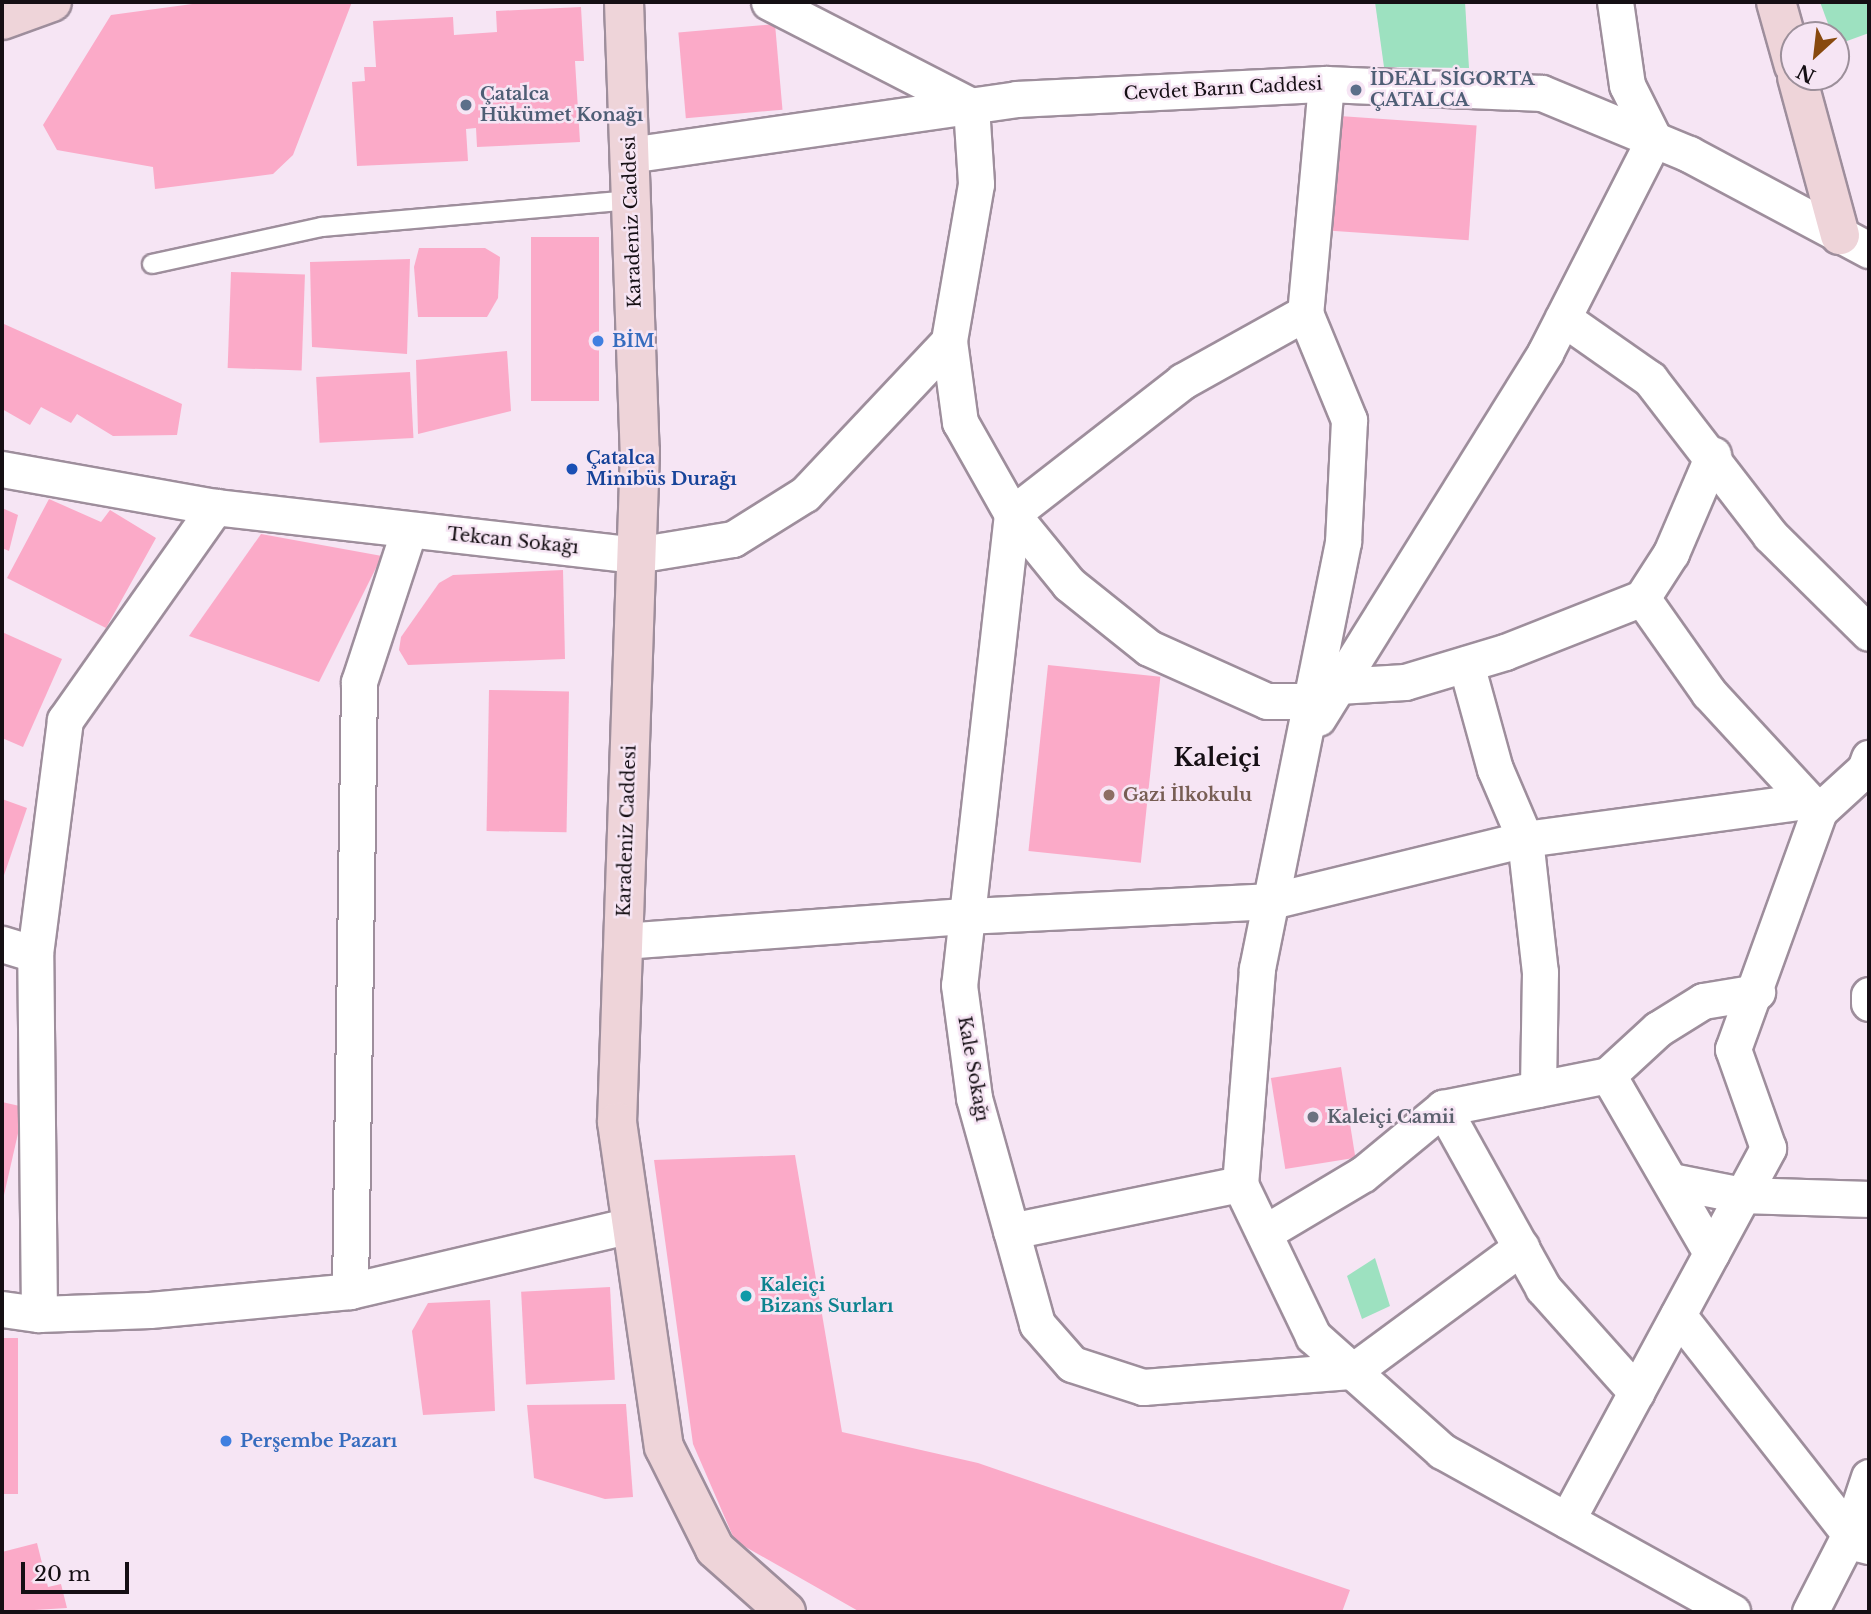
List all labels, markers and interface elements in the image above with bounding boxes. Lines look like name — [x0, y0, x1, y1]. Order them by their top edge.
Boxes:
north arrow — [1780, 21, 1850, 91]
text: N — [1793, 59, 1819, 88]
place label: İDEAL SİGORTA ÇATALCA — [1370, 69, 1535, 112]
street label: Cevdet Barın Caddesi — [1123, 73, 1323, 105]
marker: İDEAL SİGORTA ÇATALCA — [1348, 82, 1364, 98]
place label: Çatalca Hükümet Konağı — [480, 84, 643, 126]
marker: Çatalca Hükümet Konağı — [458, 97, 474, 113]
street label: Karadeniz Caddesi — [618, 136, 646, 308]
place label: BİM — [612, 330, 655, 352]
marker: BİM — [590, 333, 606, 349]
place label: Çatalca Minibüs Durağı — [586, 448, 737, 490]
marker: Çatalca Minibüs Durağı — [564, 461, 580, 477]
street label: Tekcan Sokağı — [446, 523, 580, 559]
district label: Kaleiçi — [1174, 744, 1260, 772]
street label: Karadeniz Caddesi — [613, 745, 641, 917]
place label: Gazi İlkokulu — [1123, 784, 1252, 806]
marker: Gazi İlkokulu — [1101, 787, 1117, 803]
street label: Kale Sokağı — [953, 1015, 993, 1123]
place label: Kaleiçi Camii — [1327, 1106, 1455, 1128]
marker: Kaleiçi Camii — [1305, 1109, 1321, 1125]
place label: Kaleiçi Bizans Surları — [760, 1275, 893, 1318]
marker: Kaleiçi Bizans Surları — [738, 1288, 754, 1304]
place label: Perşembe Pazarı — [240, 1430, 397, 1452]
marker: Perşembe Pazarı — [218, 1433, 234, 1449]
scale bar — [24, 1548, 133, 1592]
text: 20 m — [34, 1561, 91, 1587]

